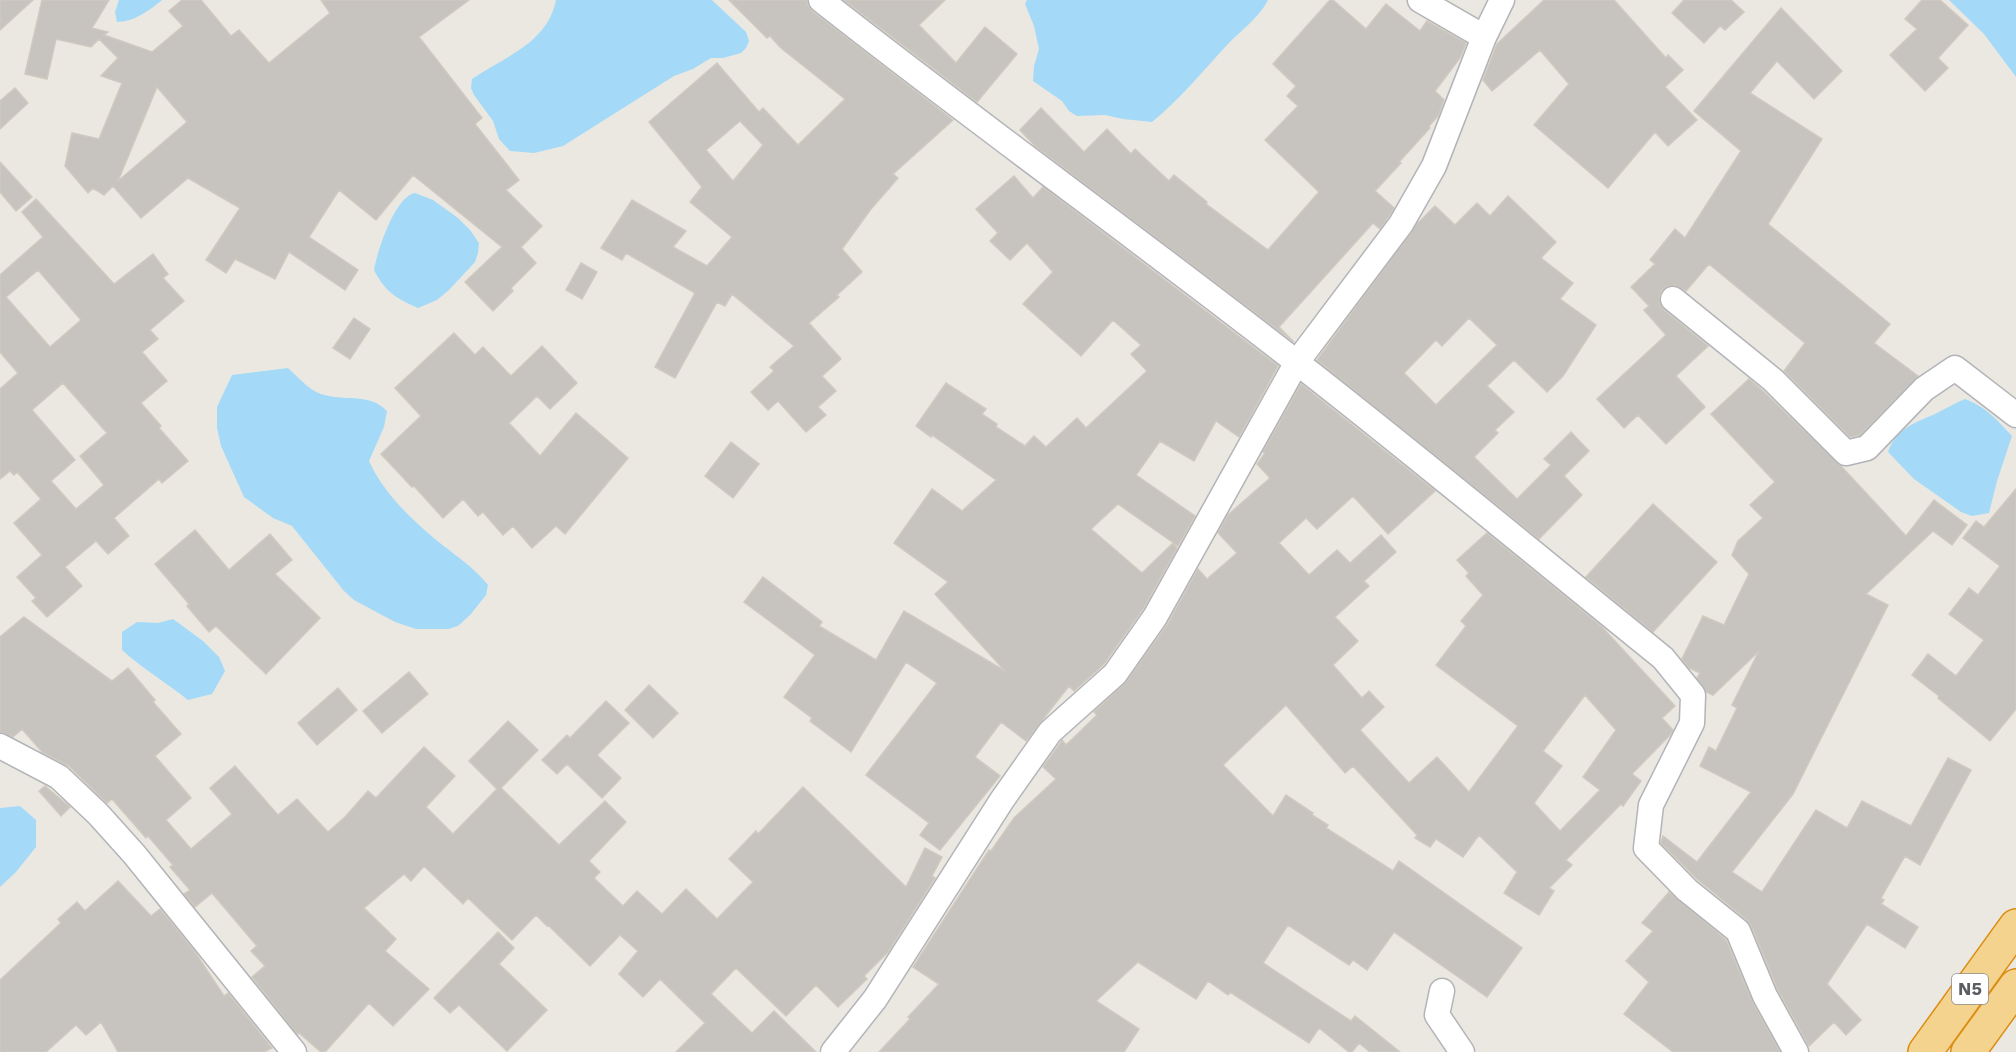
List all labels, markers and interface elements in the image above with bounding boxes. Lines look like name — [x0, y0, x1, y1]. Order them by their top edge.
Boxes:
road number: N5 — [1952, 974, 1988, 1004]

